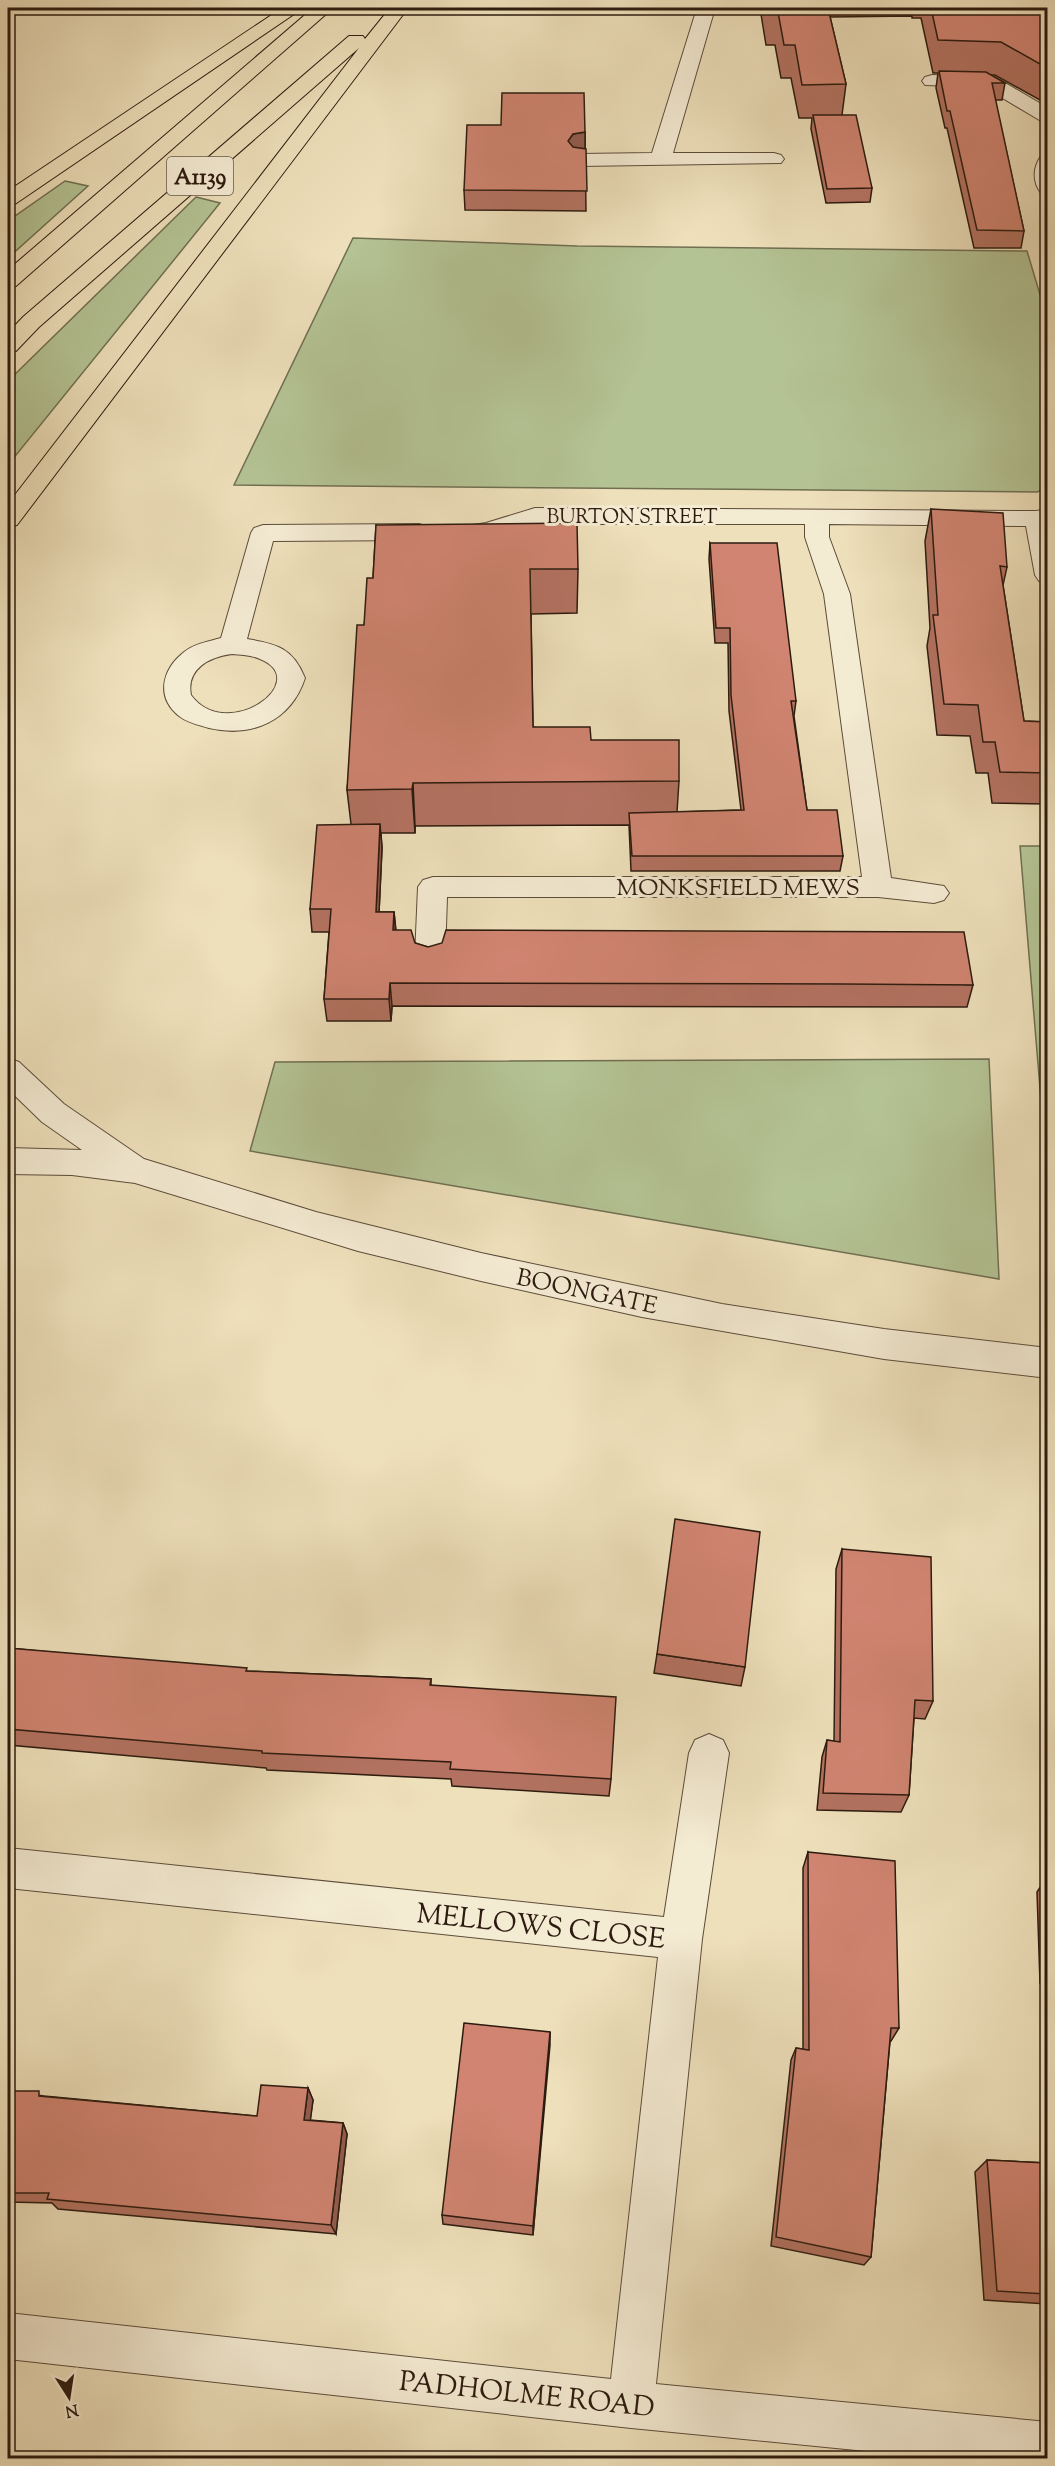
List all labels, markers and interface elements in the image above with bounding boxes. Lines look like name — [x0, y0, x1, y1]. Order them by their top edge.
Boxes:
road number: A1139 — [167, 157, 233, 195]
street label: BURTON STREET — [546, 504, 718, 533]
street label: MONKSFIELD MEWS — [616, 872, 860, 906]
street label: BOONGATE — [513, 1261, 661, 1325]
street label: MELLOWS CLOSE — [414, 1895, 667, 1961]
street label: PADHOLME ROAD — [397, 2363, 656, 2429]
north arrow — [39, 2367, 99, 2427]
text: N — [63, 2397, 80, 2422]

